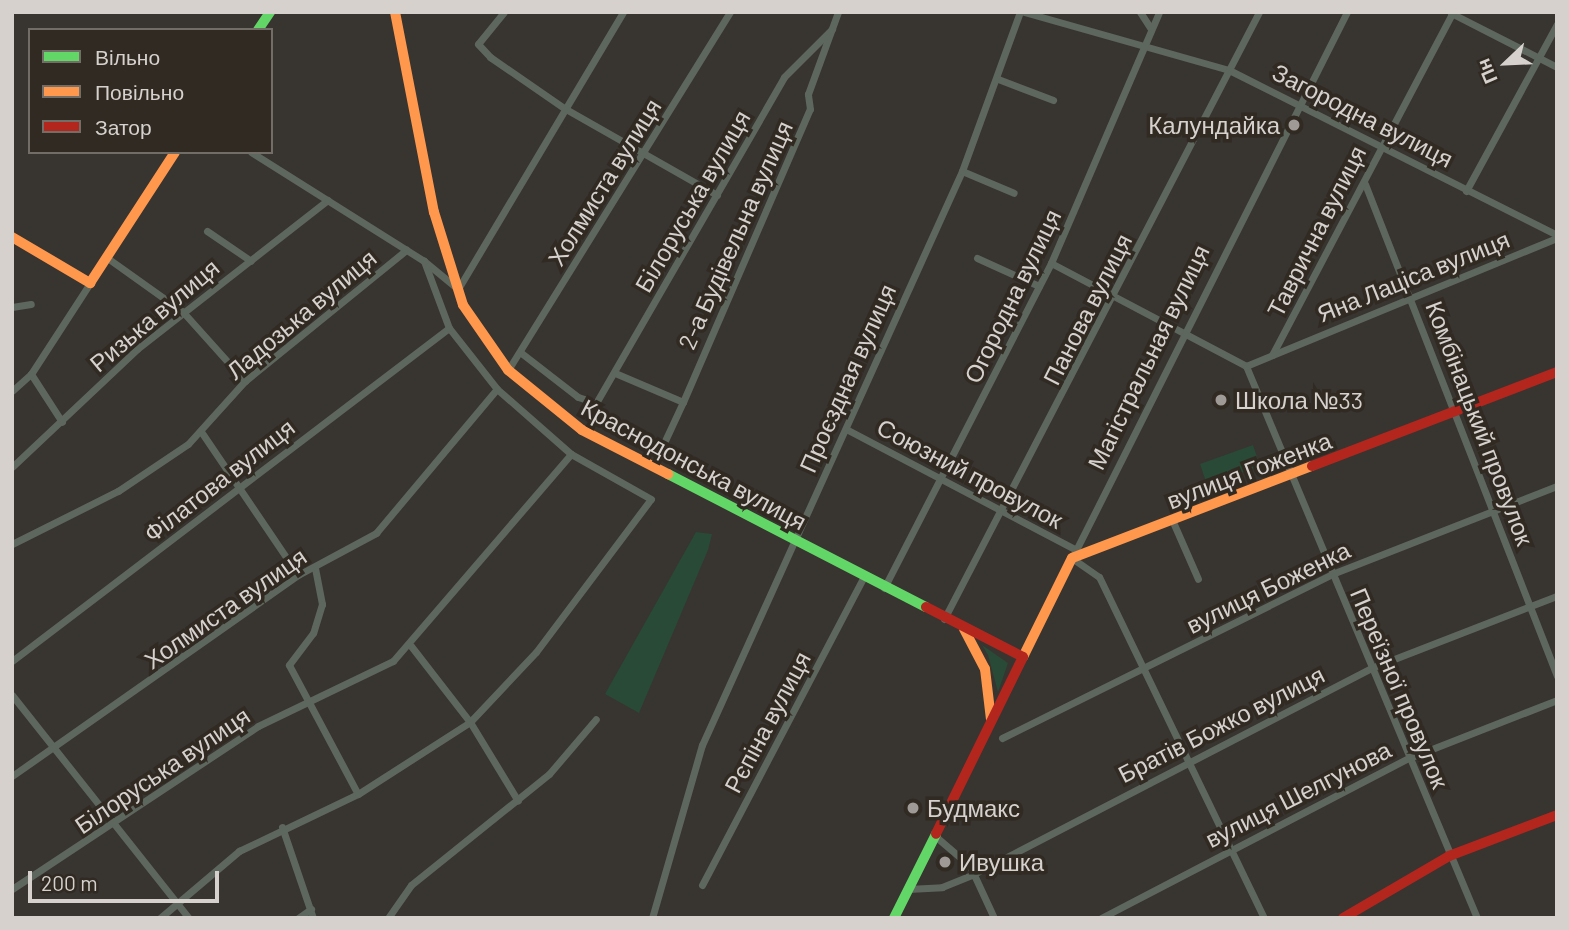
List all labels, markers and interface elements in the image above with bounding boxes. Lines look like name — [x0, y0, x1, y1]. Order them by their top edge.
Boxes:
legend — [28, 28, 273, 154]
north arrow — [1471, 28, 1541, 98]
text: Вільно — [95, 44, 160, 69]
text: Пн — [1471, 55, 1502, 87]
street label: Загородна вулиця — [1268, 57, 1458, 173]
text: Повільно — [95, 79, 184, 104]
street label: Холмиста вулиця — [541, 93, 667, 271]
street label: Білоруська вулиця — [628, 105, 756, 297]
place label: Калундайка — [1148, 111, 1280, 139]
text: Затор — [95, 114, 152, 139]
street label: 2-а Будівельна вулиця — [672, 116, 798, 354]
marker: Калундайка — [1286, 117, 1302, 133]
street label: Таврична вулиця — [1260, 141, 1372, 321]
street label: Огородна вулиця — [957, 204, 1067, 388]
street label: Яна Лаціса вулиця — [1313, 224, 1513, 328]
street label: Панова вулиця — [1037, 229, 1137, 389]
street label: Магістральная вулиця — [1081, 240, 1215, 474]
street label: Ладозька вулиця — [220, 243, 382, 385]
street label: Ризька вулиця — [83, 253, 225, 377]
street label: Проєздная вулиця — [793, 279, 901, 477]
street label: Комбінацький провулок — [1420, 297, 1540, 549]
place label: Школа №33 — [1235, 386, 1363, 414]
street label: Краснодонська вулиця — [576, 392, 812, 536]
marker: Школа №33 — [1213, 392, 1229, 408]
street label: Філатова вулиця — [138, 412, 300, 548]
street label: Союзний провулок — [872, 412, 1068, 534]
street label: вулиця Гоженка — [1163, 425, 1335, 515]
street label: вулиця Боженка — [1181, 535, 1355, 639]
street label: Холмиста вулиця — [138, 541, 312, 675]
street label: Переїзної провулок — [1345, 584, 1455, 792]
street label: Рєпіна вулиця — [718, 646, 816, 798]
street label: Братів Божко вулиця — [1113, 660, 1329, 788]
street label: Білоруська вулиця — [69, 701, 255, 839]
street label: вулиця Шелгунова — [1200, 735, 1396, 853]
place label: Будмакс — [927, 794, 1020, 822]
marker: Будмакс — [905, 800, 921, 816]
place label: Ивушка — [959, 848, 1044, 876]
marker: Ивушка — [937, 854, 953, 870]
scale bar — [32, 856, 222, 900]
text: 200 m — [41, 870, 98, 895]

